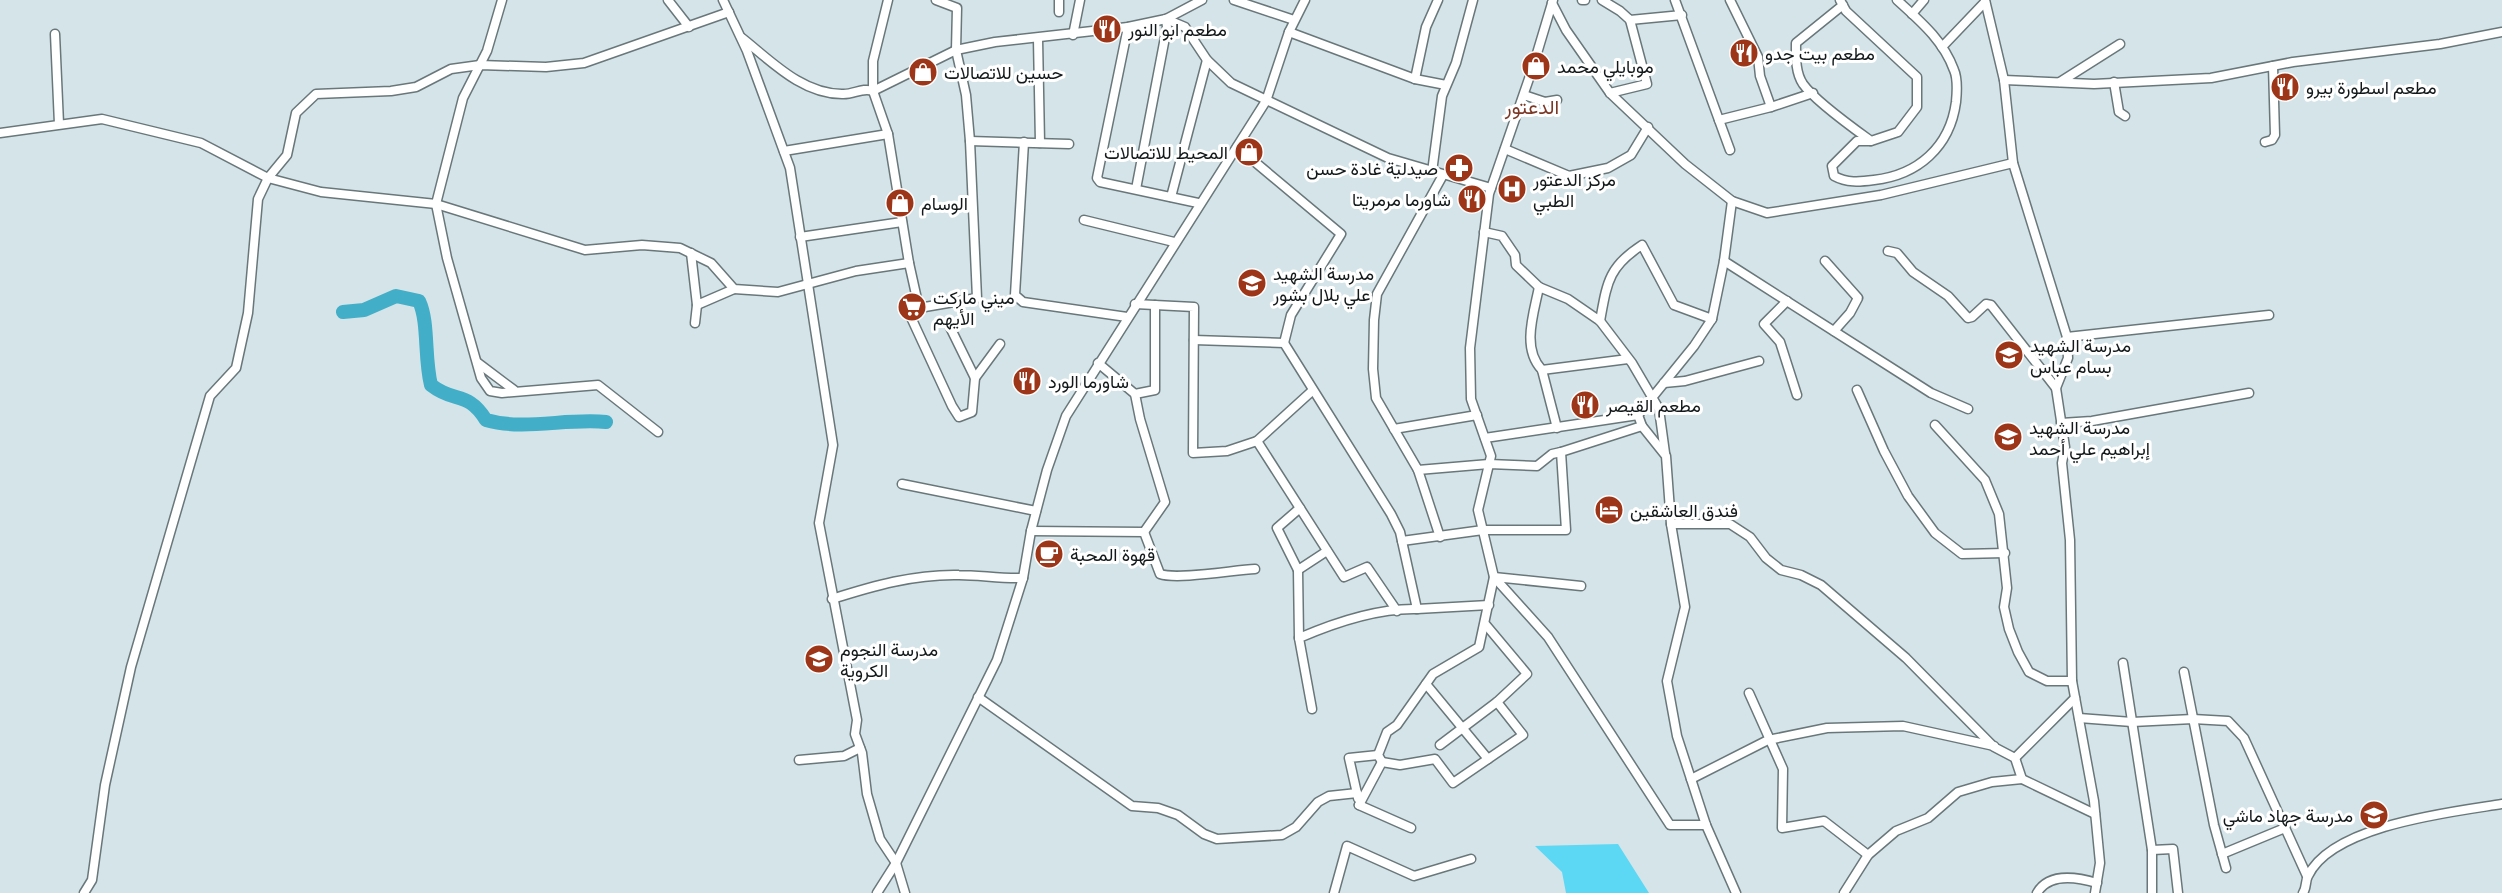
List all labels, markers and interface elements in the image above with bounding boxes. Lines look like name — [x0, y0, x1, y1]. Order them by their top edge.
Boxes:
restaurant icon: مطعم ابو النور — [1091, 13, 1123, 45]
place label: مطعم ابو النور — [1127, 19, 1227, 42]
restaurant icon: مطعم بيت جدو — [1728, 37, 1760, 69]
place label: مطعم بيت جدو — [1765, 43, 1875, 66]
shop icon: موبايلي محمد — [1520, 50, 1552, 82]
shop icon: حسين للاتصالات — [907, 56, 939, 88]
place label: موبايلي محمد — [1557, 56, 1654, 82]
place label: حسين للاتصالات — [944, 62, 1063, 84]
restaurant icon: مطعم اسطورة بيرو — [2269, 71, 2301, 103]
place label: مطعم اسطورة بيرو — [2306, 77, 2437, 100]
district label: الدعتور — [1504, 95, 1559, 120]
shop icon: المحيط للاتصالات — [1233, 136, 1265, 168]
place label: المحيط للاتصالات — [1104, 142, 1228, 163]
pharmacy icon: صيدلية غادة حسن — [1443, 152, 1475, 184]
place label: صيدلية غادة حسن — [1306, 158, 1438, 180]
place label: مركز الدعتور الطبي — [1532, 169, 1616, 216]
hospital icon: مركز الدعتور الطبي — [1496, 173, 1528, 205]
restaurant icon: شاورما مرمريتا — [1456, 183, 1488, 215]
shop icon: الوسام — [884, 187, 916, 219]
place label: شاورما مرمريتا — [1352, 189, 1451, 211]
place label: الوسام — [921, 193, 968, 216]
place label: مدرسة الشهيد علي بلال بشور — [1272, 263, 1374, 310]
school or university icon: مدرسة الشهيد علي بلال بشور — [1236, 267, 1268, 299]
place label: ميني ماركت الأيهم — [933, 287, 1015, 331]
supermarket icon: ميني ماركت الأيهم — [896, 291, 928, 323]
place label: مدرسة الشهيد بسام عباس — [2030, 335, 2131, 379]
school or university icon: مدرسة الشهيد بسام عباس — [1993, 339, 2025, 371]
restaurant icon: شاورما الورد — [1011, 365, 1043, 397]
place label: شاورما الورد — [1048, 371, 1129, 393]
restaurant icon: مطعم القيصر — [1569, 389, 1601, 421]
place label: مطعم القيصر — [1605, 395, 1701, 418]
place label: مدرسة الشهيد إبراهيم علي أحمد — [2029, 417, 2150, 464]
school or university icon: مدرسة الشهيد إبراهيم علي أحمد — [1992, 421, 2024, 453]
hotel icon: فندق العاشقين — [1593, 494, 1625, 526]
place label: فندق العاشقين — [1630, 500, 1738, 522]
cafe icon: قهوة المحبة — [1033, 538, 1065, 570]
place label: قهوة المحبة — [1070, 544, 1155, 566]
place label: مدرسة النجوم الكروية — [840, 639, 938, 682]
school or university icon: مدرسة النجوم الكروية — [803, 643, 835, 675]
school or university icon: مدرسة جهاد ماشي — [2358, 799, 2390, 831]
place label: مدرسة جهاد ماشي — [2223, 805, 2353, 831]

